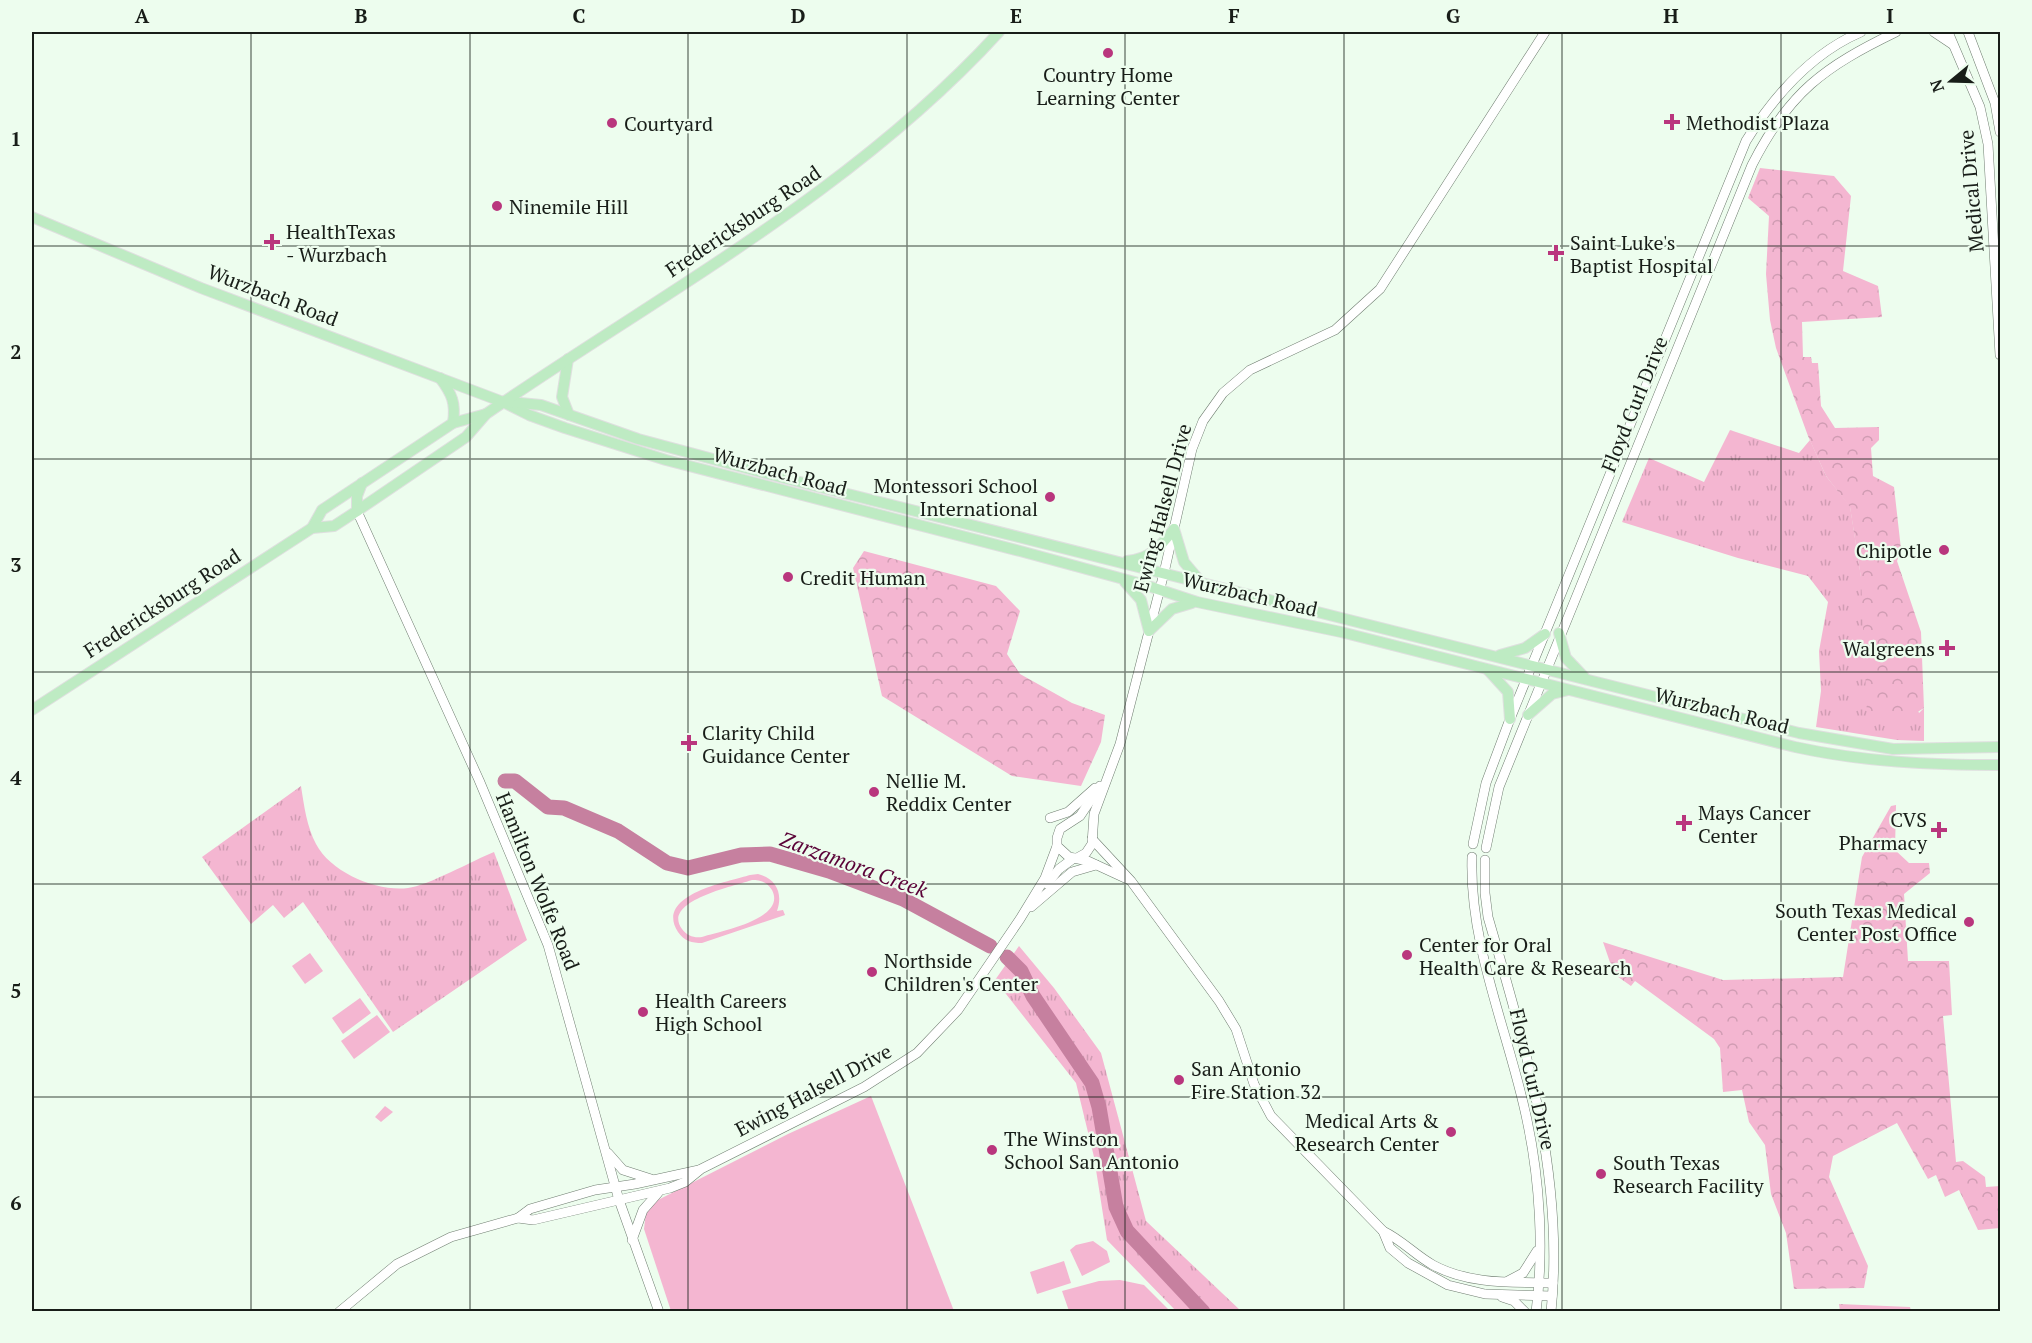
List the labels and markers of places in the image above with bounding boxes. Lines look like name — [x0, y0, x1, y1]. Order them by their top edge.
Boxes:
marker: Country Home Learning Center — [1101, 46, 1115, 60]
place label: Country Home Learning Center — [1036, 61, 1180, 111]
place label: Methodist Plaza — [1686, 109, 1830, 136]
place label: Courtyard — [624, 110, 713, 137]
marker: Methodist Plaza — [1663, 113, 1681, 131]
marker: Courtyard — [605, 116, 619, 130]
place label: Ninemile Hill — [509, 193, 628, 220]
marker: Ninemile Hill — [490, 199, 504, 213]
place label: HealthTexas - Wurzbach — [286, 218, 396, 268]
place label: Saint Luke's Baptist Hospital — [1570, 229, 1713, 279]
marker: HealthTexas - Wurzbach — [263, 233, 281, 251]
marker: Saint Luke's Baptist Hospital — [1547, 244, 1565, 262]
place label: Montessori School International — [873, 472, 1038, 522]
marker: Montessori School International — [1043, 490, 1057, 504]
place label: Chipotle — [1856, 537, 1932, 564]
marker: Chipotle — [1937, 543, 1951, 557]
place label: Credit Human — [800, 564, 925, 591]
marker: Credit Human — [781, 570, 795, 584]
place label: Walgreens — [1843, 635, 1935, 662]
marker: Walgreens — [1940, 641, 1954, 655]
place label: Clarity Child Guidance Center — [702, 719, 850, 769]
marker: Clarity Child Guidance Center — [680, 734, 698, 752]
place label: Nellie M. Reddix Center — [886, 767, 1012, 817]
marker: Nellie M. Reddix Center — [867, 785, 881, 799]
place label: Mays Cancer Center — [1698, 799, 1811, 849]
place label: CVS Pharmacy — [1839, 806, 1928, 856]
marker: Mays Cancer Center — [1675, 814, 1693, 832]
marker: CVS Pharmacy — [1932, 823, 1946, 837]
place label: South Texas Medical Center Post Office — [1775, 897, 1957, 947]
marker: South Texas Medical Center Post Office — [1962, 915, 1976, 929]
place label: Center for Oral Health Care & Research — [1419, 931, 1632, 981]
place label: Northside Children's Center — [884, 947, 1039, 997]
marker: Center for Oral Health Care & Research — [1400, 948, 1414, 962]
marker: Northside Children's Center — [865, 965, 879, 979]
place label: Health Careers High School — [655, 987, 787, 1037]
marker: Health Careers High School — [636, 1005, 650, 1019]
place label: San Antonio Fire Station 32 — [1191, 1055, 1321, 1105]
marker: San Antonio Fire Station 32 — [1172, 1073, 1186, 1087]
place label: Medical Arts & Research Center — [1295, 1107, 1439, 1157]
place label: The Winston School San Antonio — [1004, 1125, 1179, 1175]
marker: Medical Arts & Research Center — [1444, 1125, 1458, 1139]
marker: The Winston School San Antonio — [985, 1143, 999, 1157]
place label: South Texas Research Facility — [1613, 1149, 1765, 1199]
marker: South Texas Research Facility — [1594, 1167, 1608, 1181]

